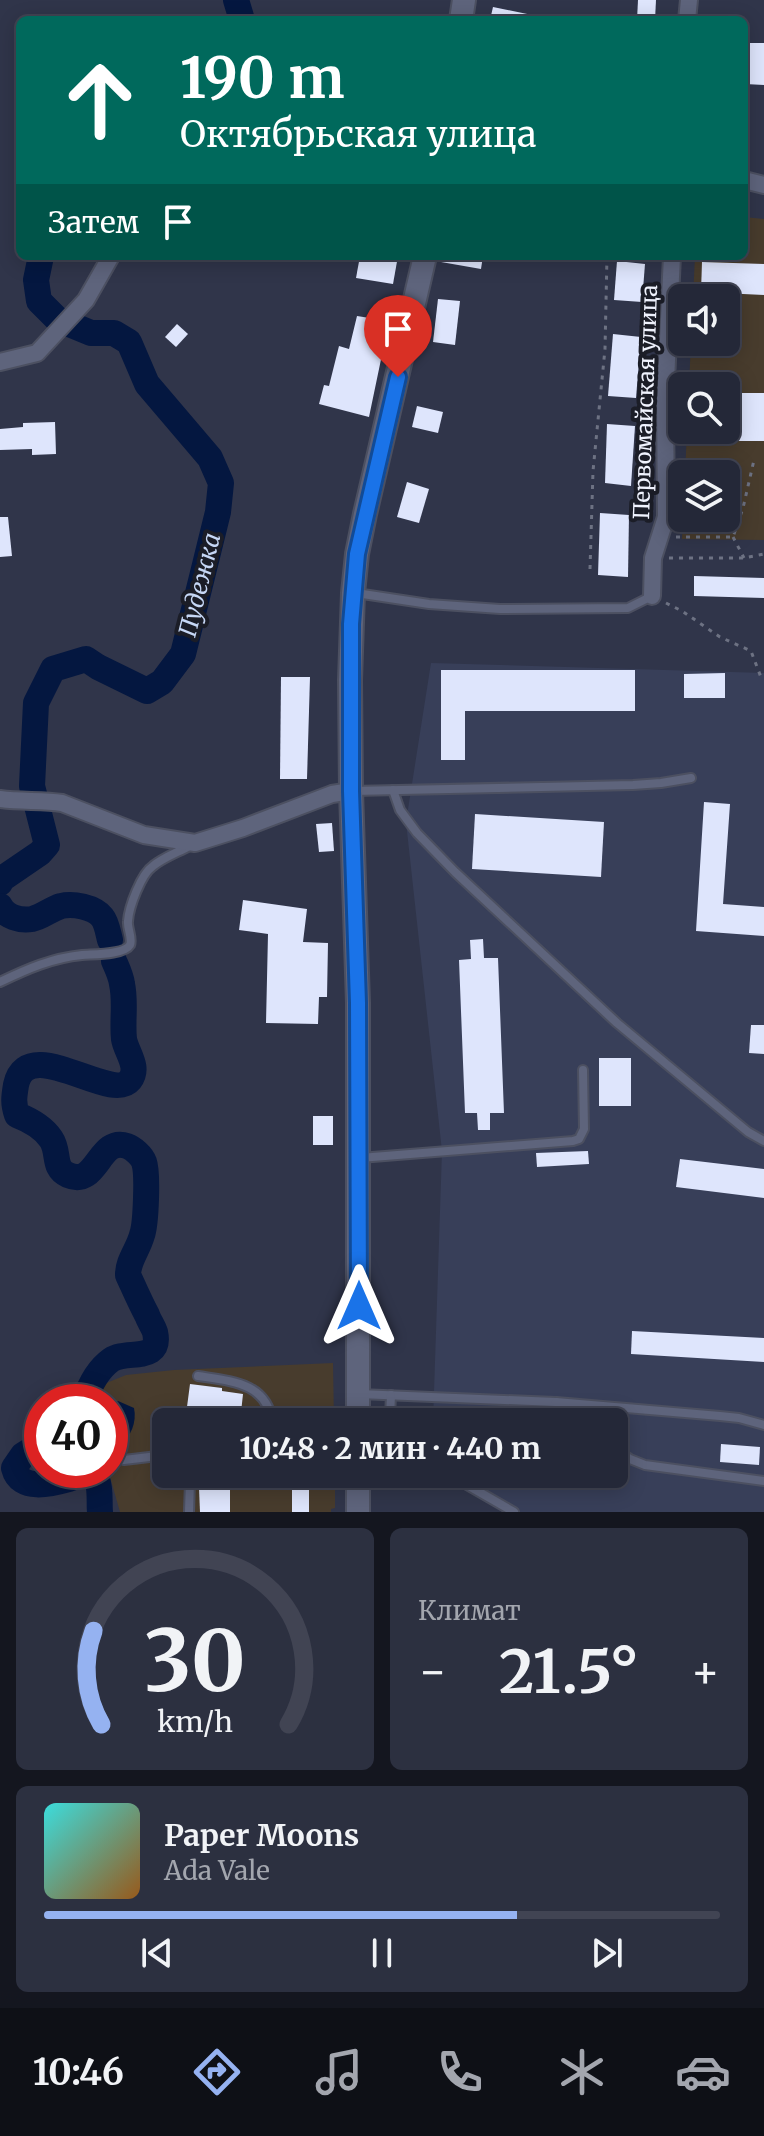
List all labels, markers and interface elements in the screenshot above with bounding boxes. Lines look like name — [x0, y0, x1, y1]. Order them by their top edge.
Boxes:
text: 190 m — [180, 43, 345, 113]
icon: ahead — [48, 48, 152, 152]
text: Октябрьская улица — [180, 112, 537, 157]
icon: arrive — [156, 200, 200, 244]
text: Затем — [48, 203, 140, 241]
street label: Первомайская улица — [627, 284, 663, 520]
map controls — [668, 284, 740, 532]
button: sound — [668, 284, 740, 356]
pin — [364, 295, 432, 377]
icon: arrive — [376, 307, 420, 351]
button: search — [668, 372, 740, 444]
button: layers — [668, 460, 740, 532]
water label: Пудежка — [172, 530, 227, 640]
position arrow — [317, 1264, 401, 1348]
speed limit sign: 40 — [24, 1384, 128, 1488]
text: 10:48 · 2 мин · 440 m — [239, 1429, 541, 1467]
text: Климат — [418, 1594, 521, 1627]
text: 30 — [144, 1609, 246, 1714]
text: 21.5° — [499, 1634, 639, 1709]
text: − — [418, 1644, 447, 1699]
text: + — [691, 1644, 720, 1699]
text: km/h — [157, 1704, 233, 1740]
text: Paper Moons — [164, 1816, 359, 1854]
text: Ada Vale — [164, 1854, 270, 1887]
icon: previous — [135, 1931, 179, 1975]
icon: pause — [360, 1931, 404, 1975]
icon: next — [585, 1931, 629, 1975]
icon: directions — [189, 2044, 245, 2100]
icon: music — [311, 2044, 367, 2100]
icon: phone — [432, 2044, 488, 2100]
icon: climate — [554, 2044, 610, 2100]
icon: car — [675, 2044, 731, 2100]
text: 10:46 — [33, 2050, 124, 2095]

